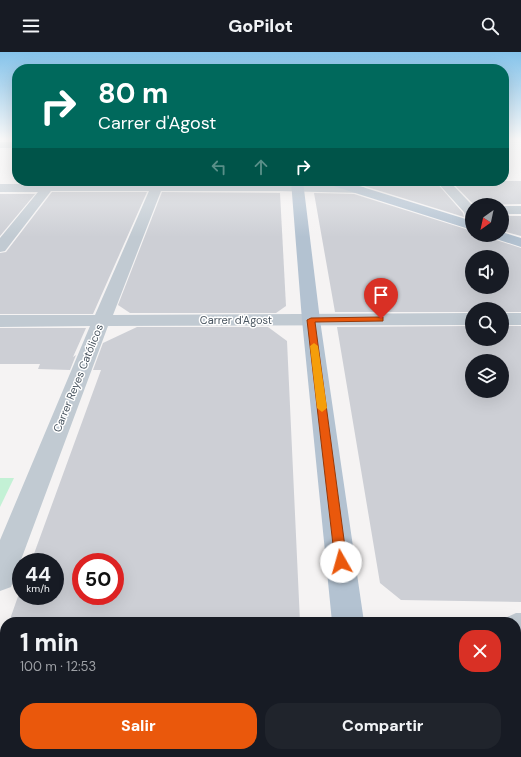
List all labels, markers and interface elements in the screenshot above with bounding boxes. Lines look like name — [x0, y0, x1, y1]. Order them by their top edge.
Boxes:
text: GoPilot — [228, 14, 293, 38]
icon: menu — [20, 15, 42, 37]
icon: search — [479, 15, 501, 37]
text: 80 m — [98, 75, 168, 112]
icon: right — [32, 80, 84, 132]
text: Carrer d'Agost — [98, 111, 216, 135]
icon: left — [208, 156, 230, 178]
icon: ahead — [250, 156, 272, 178]
icon: right — [292, 156, 314, 178]
north arrow — [465, 198, 509, 242]
map controls — [465, 198, 509, 398]
button: sound — [465, 250, 509, 294]
pin — [364, 278, 398, 319]
icon: arrive — [370, 284, 392, 306]
button: search — [465, 302, 509, 346]
street label: Carrer d'Agost — [200, 313, 272, 327]
street label: Carrer Reyes Católicos — [50, 322, 106, 434]
button: layers — [465, 354, 509, 398]
position arrow — [320, 541, 362, 583]
speed limit sign: 50 — [72, 553, 124, 605]
text: 44 — [25, 561, 51, 587]
text: km/h — [26, 582, 50, 595]
text: 1 min — [20, 627, 79, 658]
button: close — [459, 630, 501, 672]
text: 100 m · 12:53 — [20, 658, 96, 675]
button: Salir — [20, 703, 257, 749]
button: Compartir — [265, 703, 501, 749]

